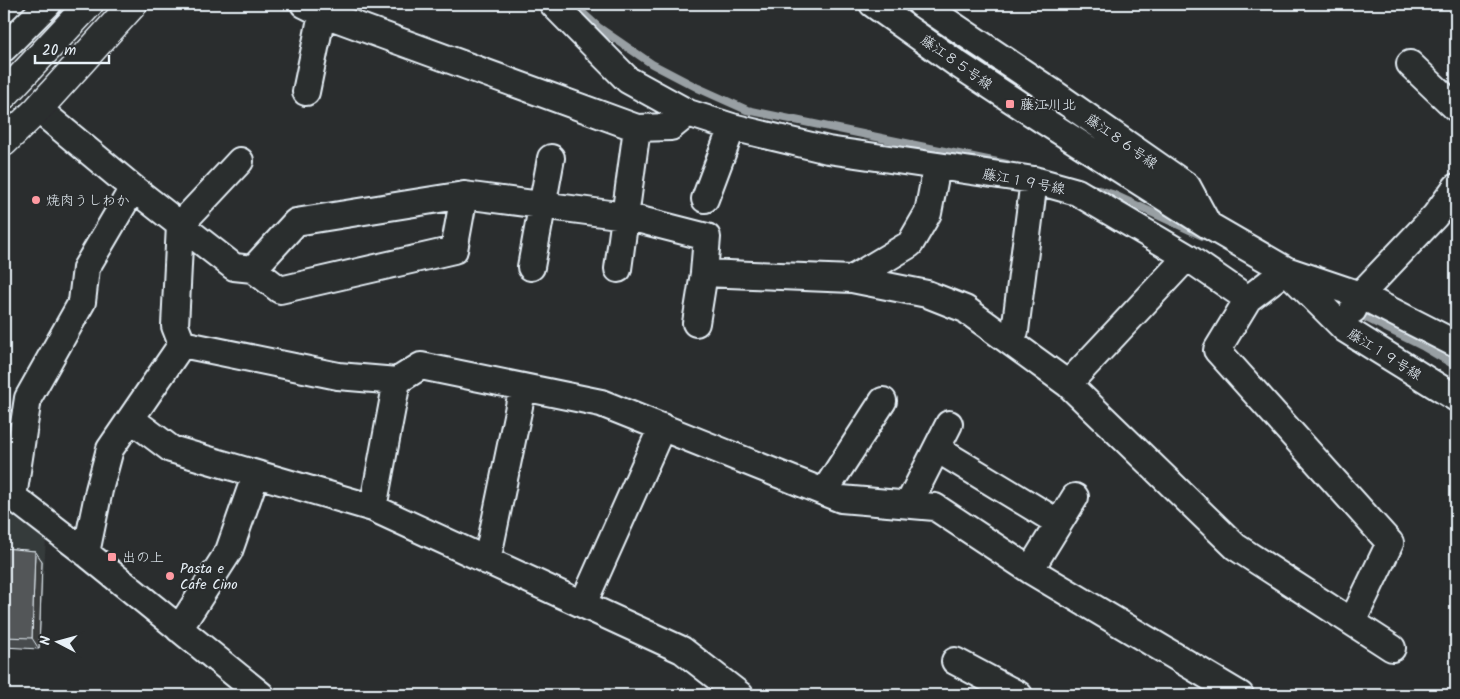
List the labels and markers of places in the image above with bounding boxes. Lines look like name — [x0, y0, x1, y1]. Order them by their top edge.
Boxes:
place label: 藤江川北 — [1020, 94, 1076, 116]
marker: 藤江川北 — [1004, 98, 1016, 110]
place label: 焼肉うしわか — [46, 190, 130, 212]
marker: 焼肉うしわか — [30, 194, 42, 206]
place label: 出の上 — [122, 547, 164, 569]
marker: 出の上 — [106, 551, 118, 563]
place label: Pasta e Cafe Cino — [180, 558, 238, 596]
marker: Pasta e Cafe Cino — [164, 570, 176, 582]

